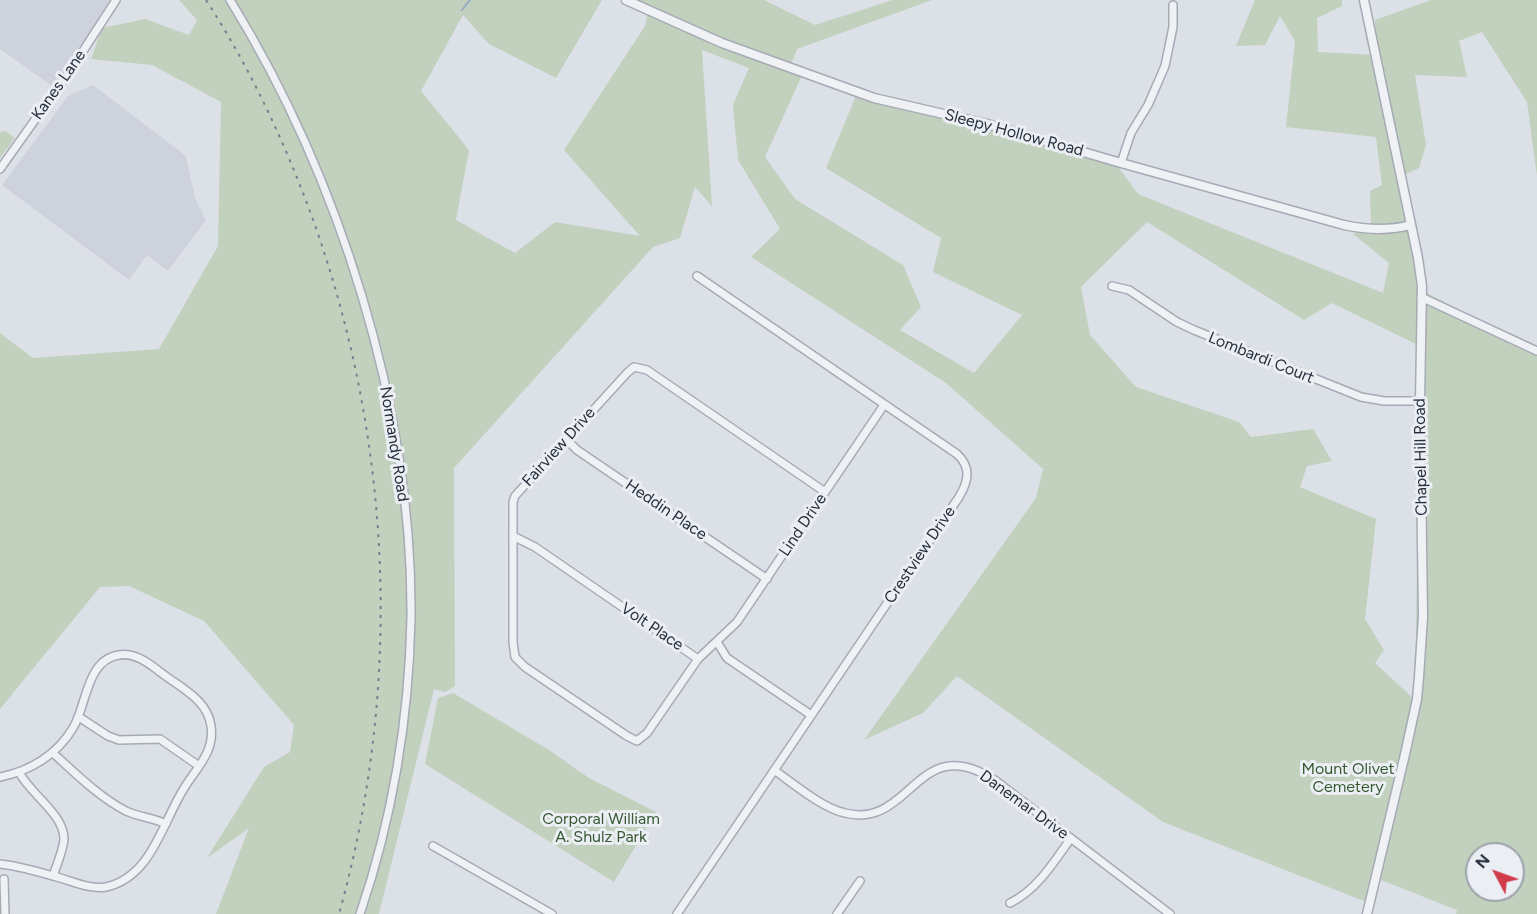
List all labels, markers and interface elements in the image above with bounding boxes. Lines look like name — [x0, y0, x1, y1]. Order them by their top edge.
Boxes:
street label: Kanes Lane — [28, 46, 90, 124]
street label: Sleepy Hollow Road — [942, 105, 1086, 161]
street label: Lombardi Court — [1205, 328, 1317, 388]
street label: Normandy Road — [375, 385, 413, 503]
street label: Chapel Hill Road — [1410, 398, 1432, 516]
street label: Fairview Drive — [518, 403, 600, 491]
street label: Heddin Place — [621, 476, 711, 544]
street label: Lind Drive — [775, 490, 831, 560]
street label: Crestview Drive — [880, 503, 960, 607]
street label: Volt Place — [617, 599, 687, 655]
park label: Mount Olivet Cemetery — [1301, 759, 1395, 797]
street label: Danemar Drive — [976, 766, 1072, 844]
park label: Corporal William A. Shulz Park — [542, 809, 660, 847]
north arrow — [1465, 842, 1525, 902]
text: N — [1471, 850, 1494, 872]

